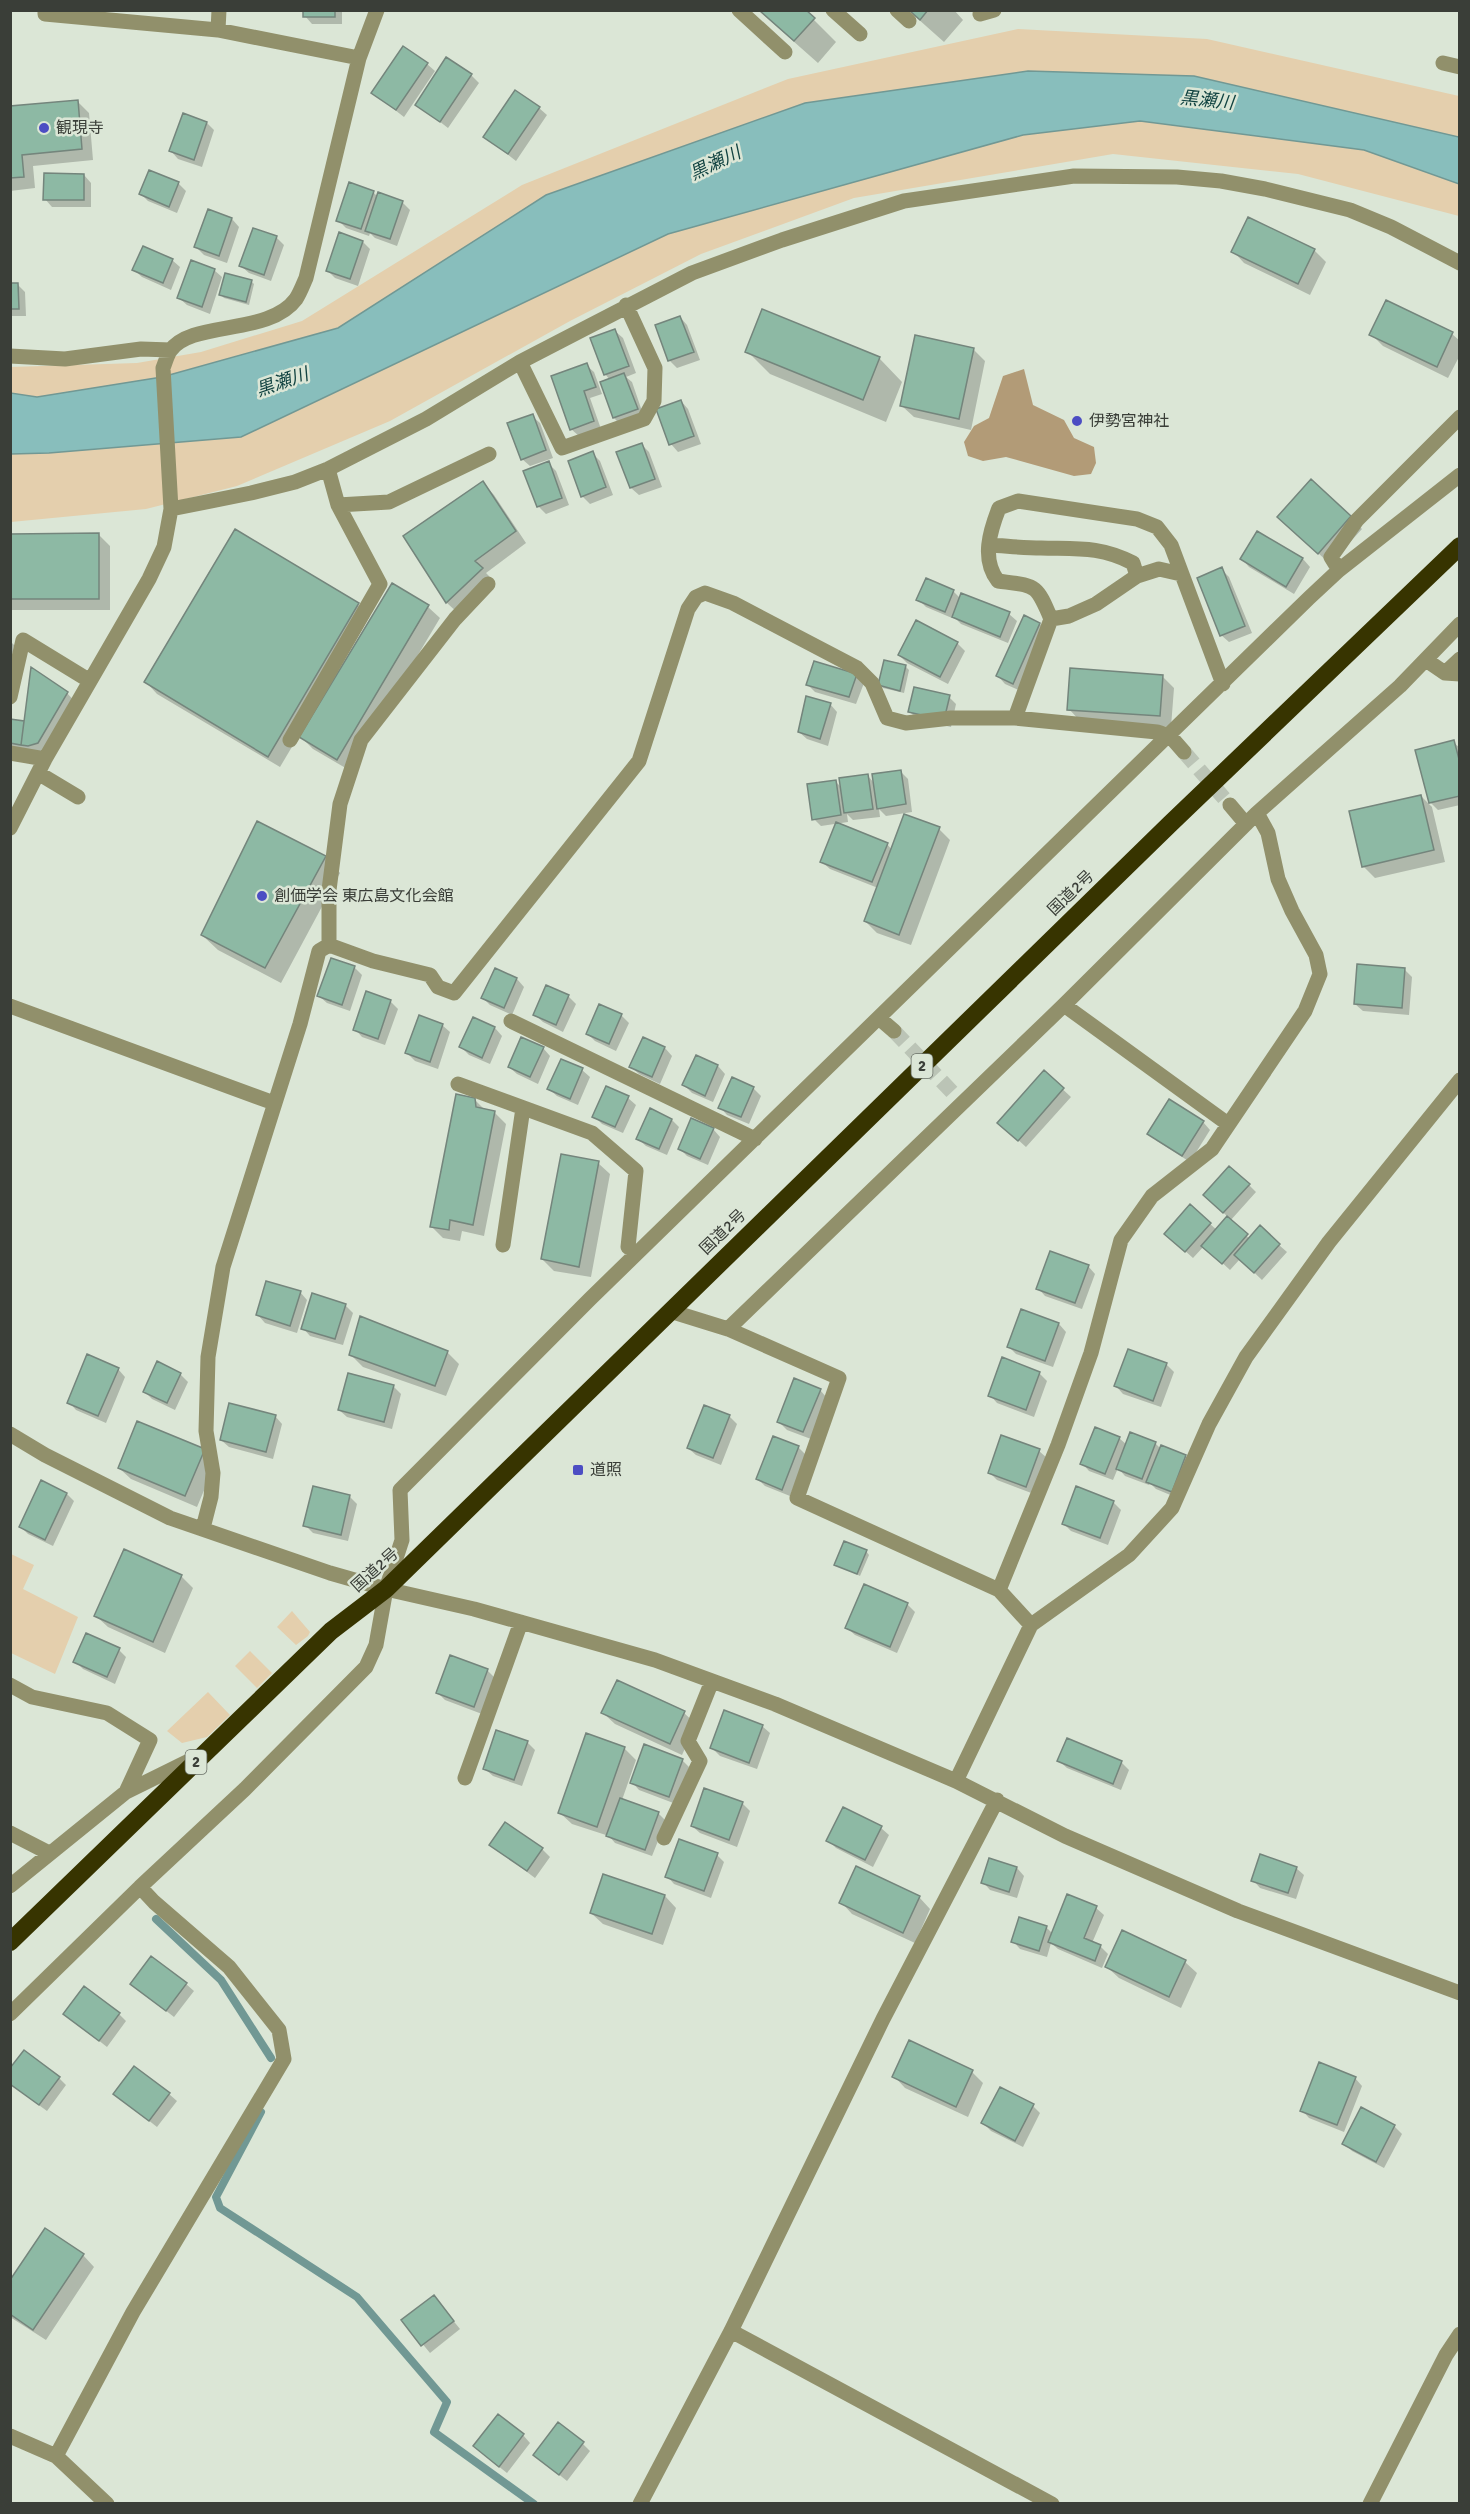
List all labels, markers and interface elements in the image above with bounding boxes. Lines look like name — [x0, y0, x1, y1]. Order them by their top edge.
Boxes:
water label: 黒瀬川 — [1179, 86, 1237, 114]
place label: 観現寺 — [56, 118, 104, 138]
marker: 観現寺 — [37, 121, 51, 135]
water label: 黒瀬川 — [686, 140, 746, 185]
water label: 黒瀬川 — [253, 362, 313, 401]
place label: 伊勢宮神社 — [1089, 411, 1169, 431]
marker: 伊勢宮神社 — [1070, 414, 1084, 428]
street label: 国道2号 — [1044, 866, 1098, 920]
place label: 創価学会 東広島文化会館 — [274, 886, 454, 906]
marker: 創価学会 東広島文化会館 — [255, 889, 269, 903]
road number: 2 — [912, 1054, 932, 1078]
street label: 国道2号 — [696, 1205, 750, 1259]
place label: 道照 — [590, 1460, 622, 1480]
marker: 道照 — [571, 1463, 585, 1477]
street label: 国道2号 — [347, 1544, 403, 1596]
road number: 2 — [186, 1750, 206, 1774]

